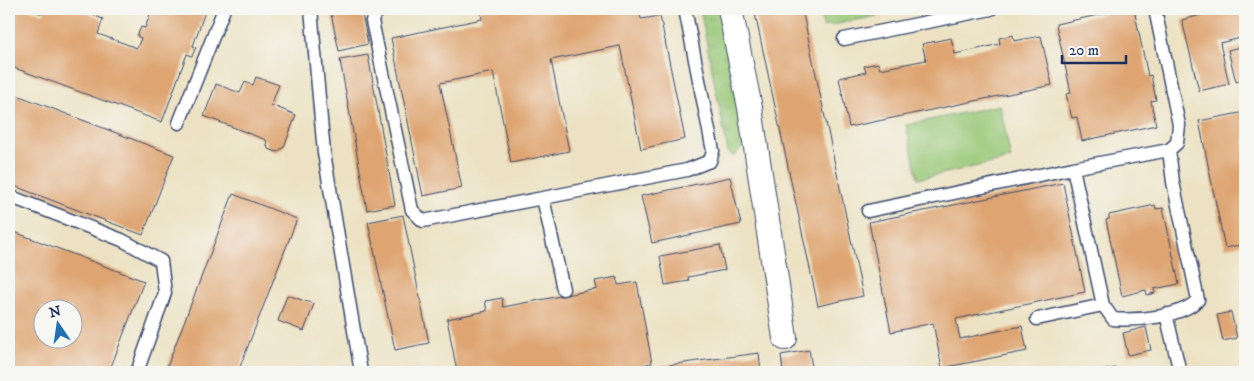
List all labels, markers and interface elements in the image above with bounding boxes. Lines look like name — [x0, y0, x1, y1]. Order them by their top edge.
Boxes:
scale bar — [1062, 32, 1125, 64]
text: 20 m — [1069, 41, 1099, 60]
north arrow — [32, 298, 82, 348]
text: N — [48, 302, 63, 322]

